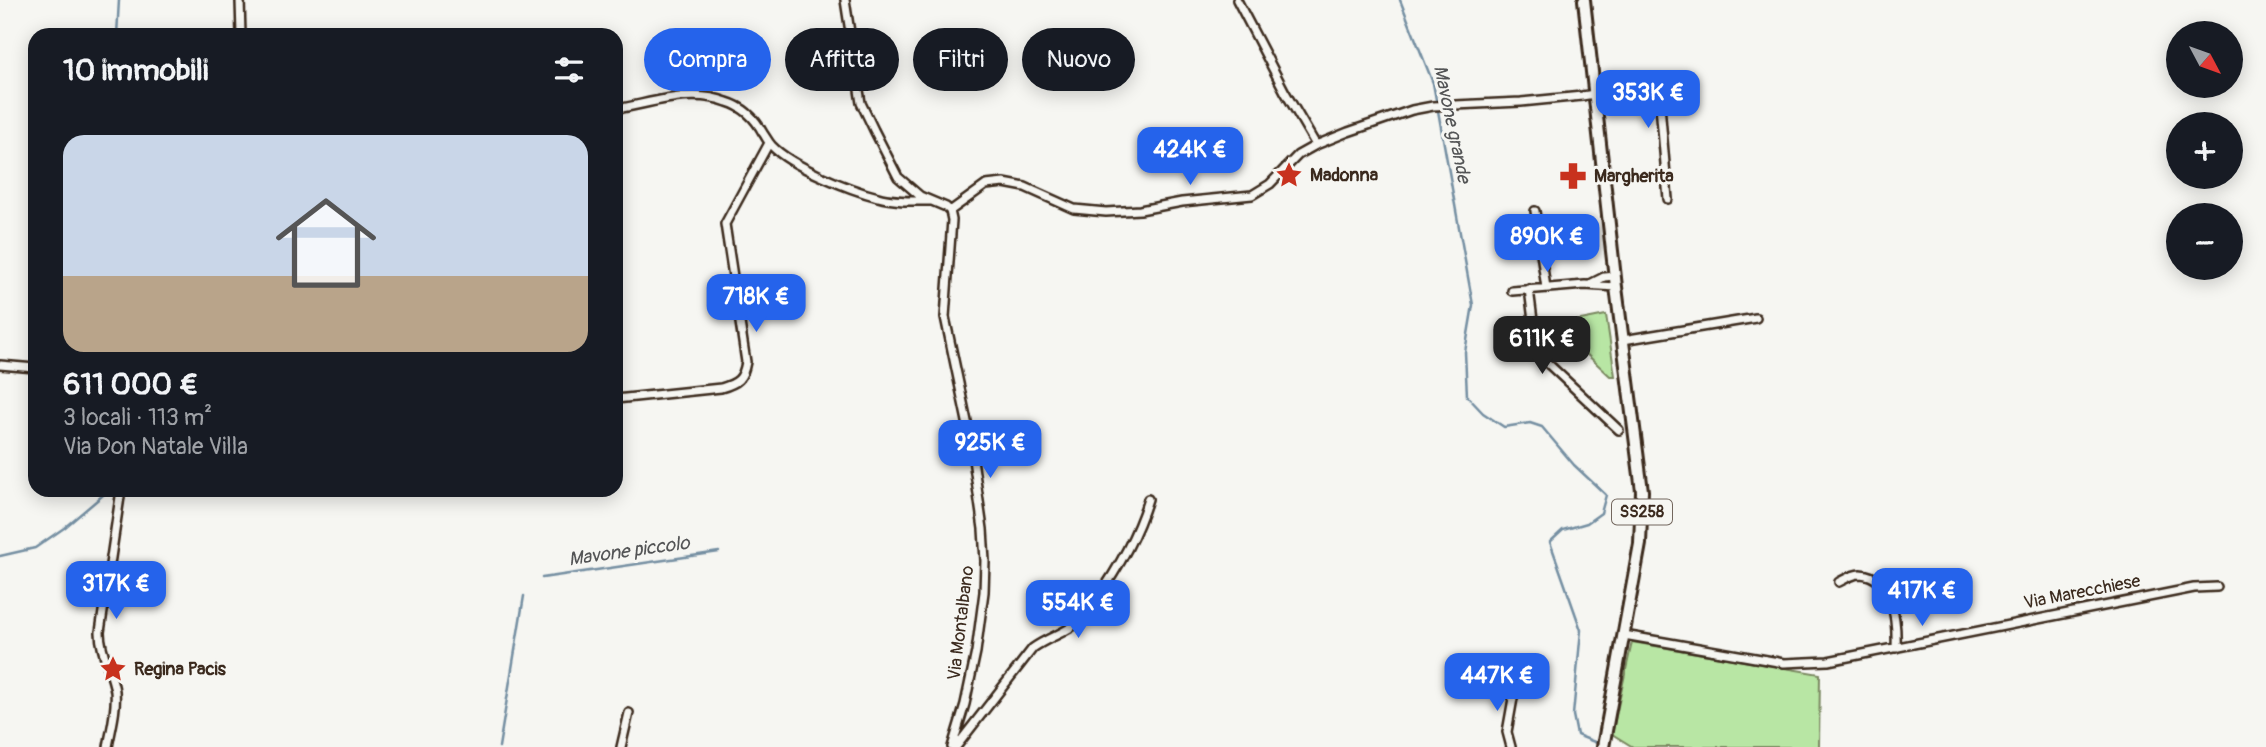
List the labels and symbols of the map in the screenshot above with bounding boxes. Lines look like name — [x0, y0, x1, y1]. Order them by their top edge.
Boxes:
north arrow — [2166, 21, 2244, 98]
water label: Mavone grande — [1428, 63, 1477, 187]
pin: 353K € — [1591, 71, 1705, 130]
pin: 424K € — [1133, 128, 1247, 187]
place icon: Madonna — [1274, 160, 1304, 190]
pharmacy icon: Margherita — [1558, 161, 1588, 191]
place label: Madonna — [1310, 164, 1379, 187]
place label: Margherita — [1594, 165, 1674, 188]
pin: 890K € — [1490, 215, 1604, 274]
pin: 718K € — [699, 274, 813, 334]
pin: 611K € — [1485, 316, 1599, 376]
pin: 925K € — [933, 420, 1047, 480]
road number: SS258 — [1612, 499, 1672, 524]
water label: Mavone piccolo — [567, 530, 693, 571]
pin: 317K € — [59, 562, 173, 621]
street label: Via Montalbano — [943, 564, 979, 682]
pin: 417K € — [1865, 568, 1979, 628]
street label: Via Marecchiese — [2022, 569, 2142, 615]
pin: 554K € — [1021, 580, 1135, 640]
place icon: Regina Pacis — [98, 654, 128, 684]
pin: 447K € — [1440, 654, 1554, 713]
place label: Regina Pacis — [134, 658, 227, 681]

